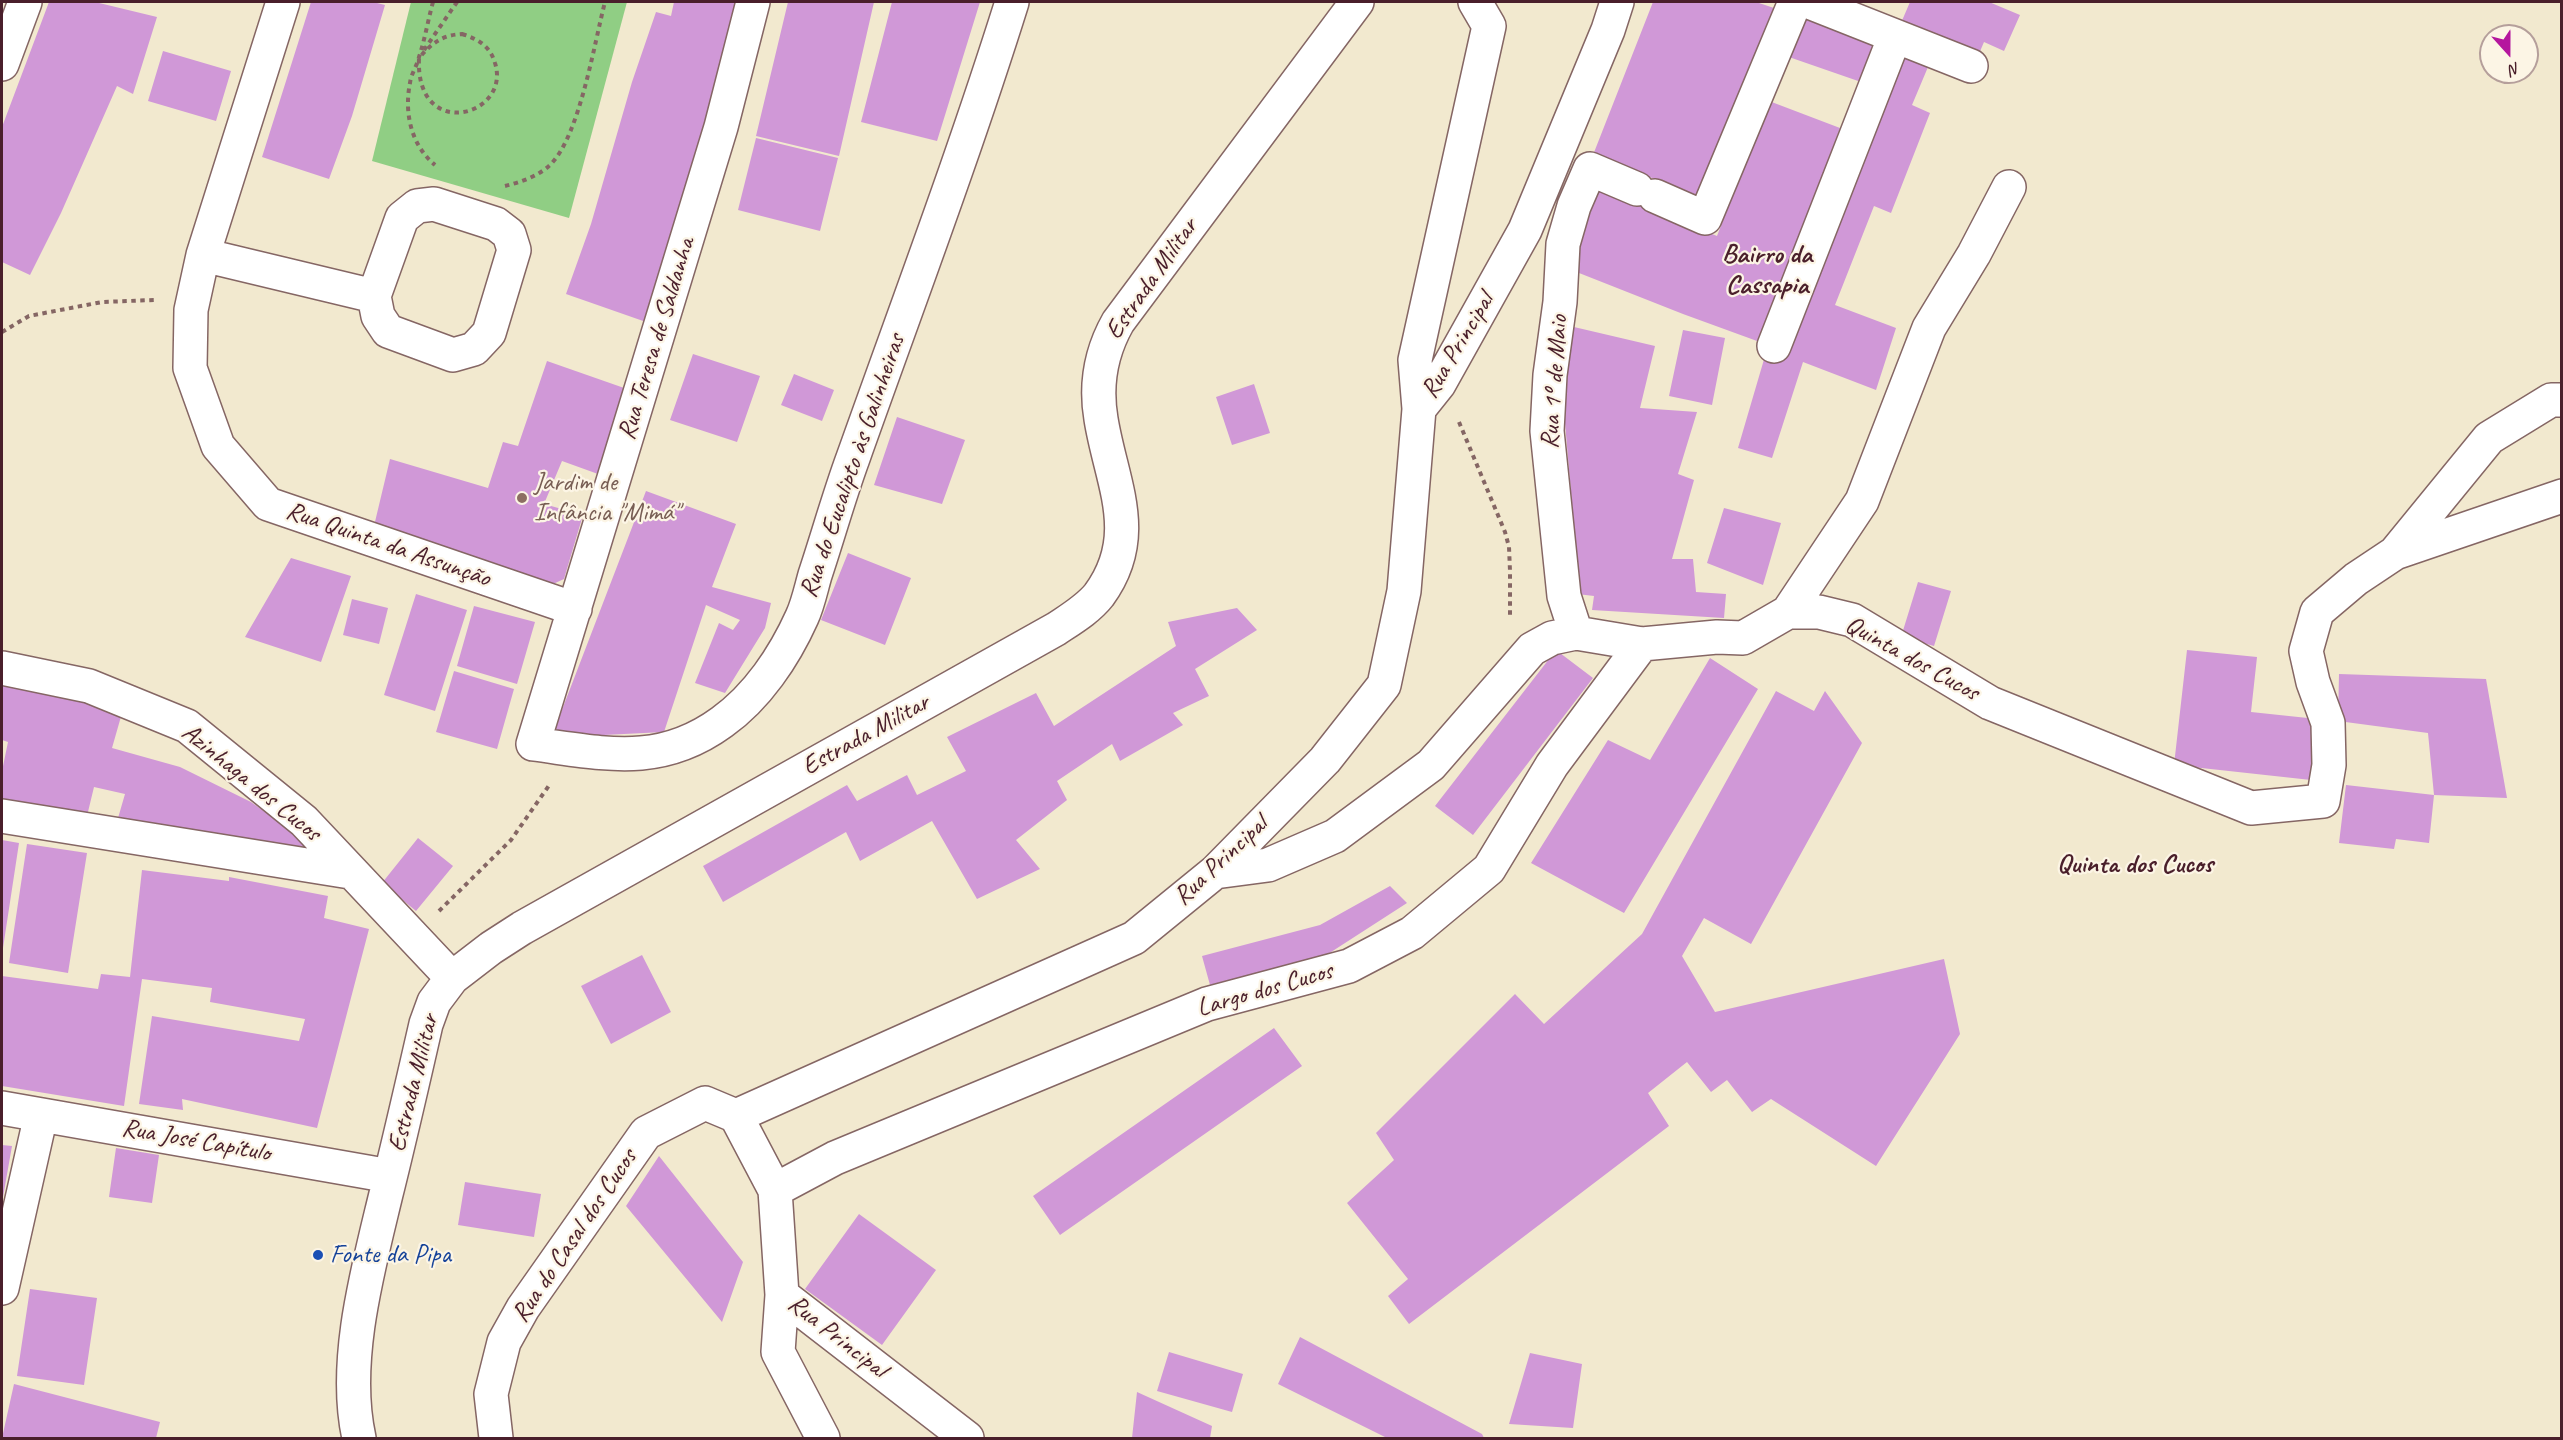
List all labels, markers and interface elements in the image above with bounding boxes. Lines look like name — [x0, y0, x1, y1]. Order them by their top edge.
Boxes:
north arrow — [2479, 24, 2539, 84]
text: N — [2507, 58, 2523, 80]
street label: Estrada Militar — [1099, 212, 1205, 346]
street label: Rua Teresa de Saldanha — [611, 234, 703, 444]
district label: Bairro da Cassapia — [1722, 239, 1812, 302]
street label: Rua Principal — [1414, 288, 1502, 404]
street label: Rua 1º de Maio — [1535, 314, 1575, 450]
street label: Rua do Eucalipto às Galinheiras — [793, 330, 913, 602]
place label: Jardim de Infância "Mimá" — [534, 467, 679, 528]
marker: Jardim de Infância "Mimá" — [515, 491, 529, 505]
street label: Rua Quinta da Assunção — [282, 495, 494, 595]
street label: Quinta dos Cucos — [1840, 609, 1984, 709]
street label: Estrada Militar — [797, 687, 935, 783]
street label: Azinhaga dos Cucos — [175, 717, 327, 849]
street label: Rua Principal — [1168, 810, 1274, 912]
district label: Quinta dos Cucos — [2057, 849, 2213, 881]
street label: Largo dos Cucos — [1193, 956, 1337, 1024]
street label: Estrada Militar — [382, 1011, 446, 1155]
street label: Rua José Capítulo — [119, 1113, 273, 1169]
street label: Rua do Casal dos Cucos — [506, 1143, 644, 1329]
place label: Fonte da Pipa — [330, 1239, 451, 1271]
marker: Fonte da Pipa — [311, 1248, 325, 1262]
street label: Rua Principal — [781, 1289, 893, 1385]

